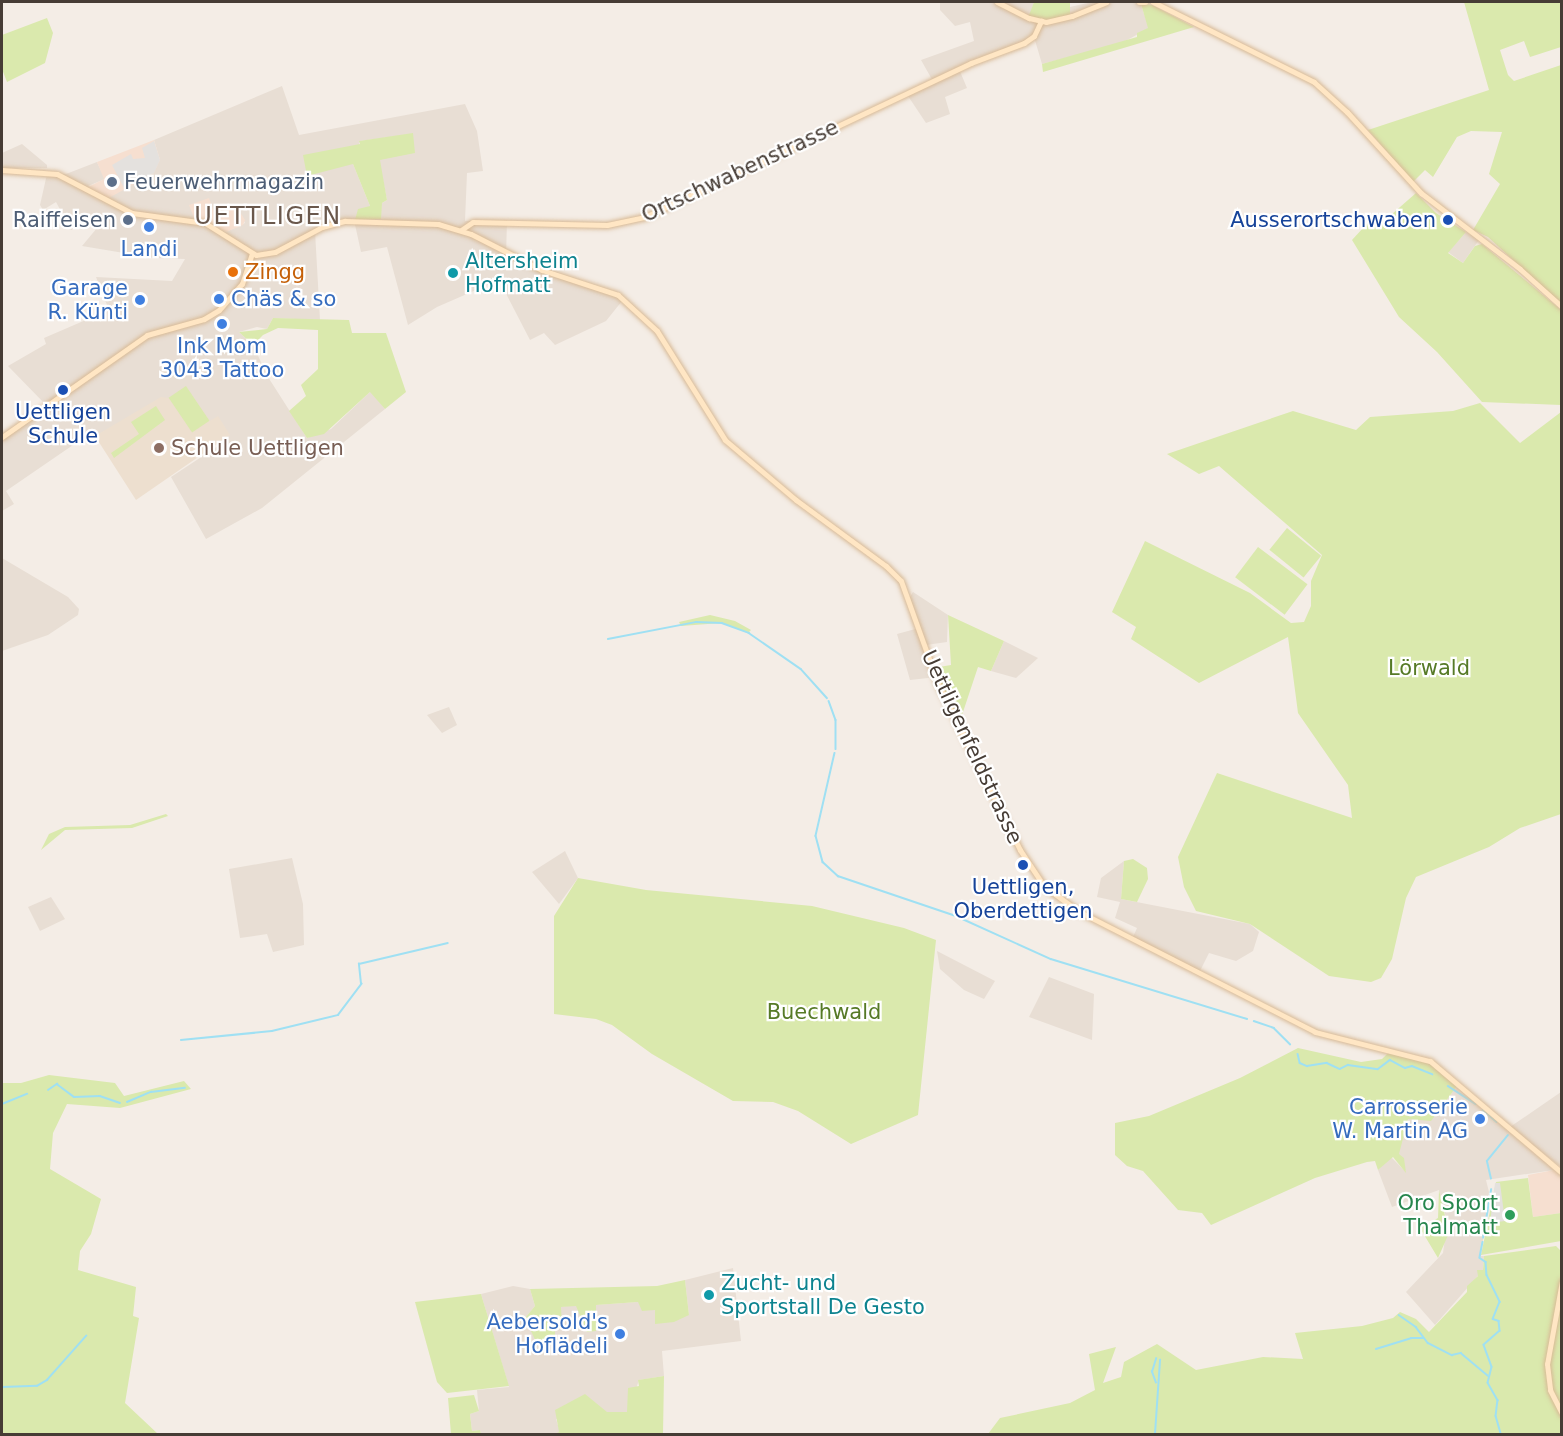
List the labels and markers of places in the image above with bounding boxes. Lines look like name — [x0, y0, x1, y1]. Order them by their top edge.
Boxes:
place label: Feuerwehrmagazin — [124, 169, 324, 195]
marker: Feuerwehrmagazin — [105, 175, 119, 189]
place label: Raiffeisen — [13, 207, 116, 233]
place label: Ausserortschwaben — [1230, 207, 1436, 233]
marker: Raiffeisen — [121, 213, 135, 227]
marker: Ausserortschwaben — [1441, 213, 1455, 227]
marker: Landi — [142, 220, 156, 234]
place label: Landi — [120, 236, 178, 262]
place label: Altersheim Hofmatt — [465, 248, 578, 298]
place label: Zingg — [245, 259, 305, 285]
marker: Zingg — [226, 265, 240, 279]
marker: Altersheim Hofmatt — [446, 266, 460, 280]
place label: Garage R. Künti — [47, 275, 128, 325]
place label: Chäs & so — [231, 286, 336, 312]
marker: Chäs & so — [212, 292, 226, 306]
marker: Garage R. Künti — [133, 293, 147, 307]
marker: Ink Mom 3043 Tattoo — [215, 317, 229, 331]
place label: Ink Mom 3043 Tattoo — [160, 333, 284, 383]
marker: Uettligen Schule — [56, 383, 70, 397]
place label: Uettligen Schule — [15, 399, 111, 449]
place label: Schule Uettligen — [171, 435, 344, 461]
marker: Schule Uettligen — [152, 441, 166, 455]
marker: Uettligen, Oberdettigen — [1016, 858, 1030, 872]
place label: Uettligen, Oberdettigen — [953, 874, 1093, 924]
place label: Carrosserie W. Martin AG — [1332, 1094, 1468, 1144]
marker: Carrosserie W. Martin AG — [1473, 1112, 1487, 1126]
place label: Oro Sport Thalmatt — [1397, 1190, 1498, 1240]
marker: Oro Sport Thalmatt — [1503, 1208, 1517, 1222]
place label: Zucht- und Sportstall De Gesto — [721, 1270, 925, 1320]
marker: Zucht- und Sportstall De Gesto — [702, 1288, 716, 1302]
place label: Aebersold's Hoflädeli — [487, 1309, 608, 1359]
marker: Aebersold's Hoflädeli — [613, 1327, 627, 1341]

